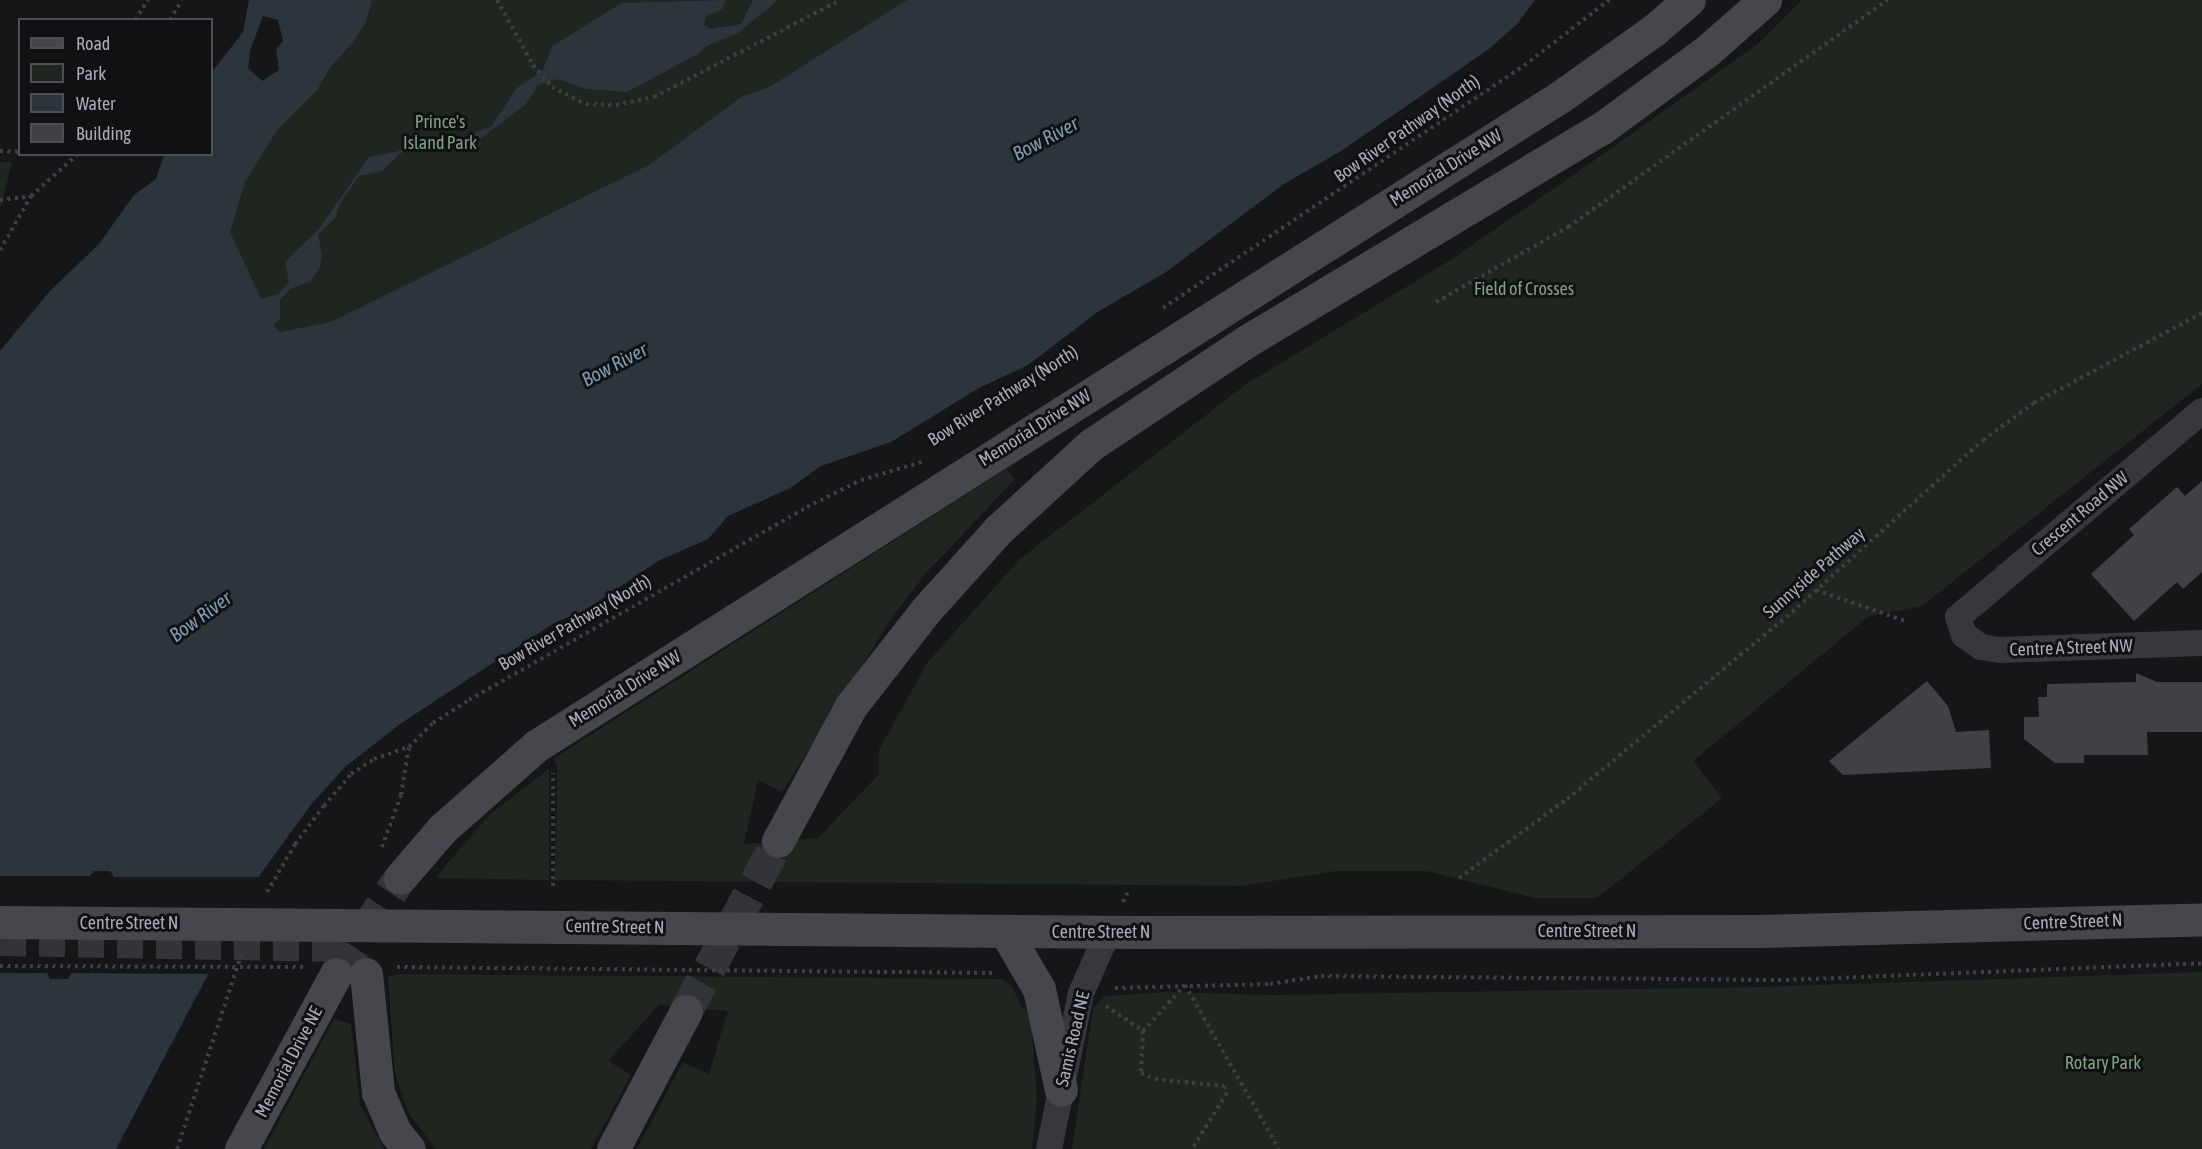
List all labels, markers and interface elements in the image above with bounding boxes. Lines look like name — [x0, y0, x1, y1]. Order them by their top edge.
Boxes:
legend — [18, 18, 213, 156]
text: Road — [76, 33, 110, 54]
text: Park — [76, 63, 106, 84]
street label: Bow River Pathway (North) — [1330, 71, 1484, 187]
text: Water — [76, 93, 115, 114]
water label: Bow River — [1008, 111, 1082, 165]
park label: Prince's Island Park — [403, 112, 477, 154]
text: Building — [76, 123, 131, 144]
street label: Memorial Drive NW — [1386, 125, 1506, 211]
park label: Field of Crosses — [1474, 278, 1574, 300]
water label: Bow River — [577, 337, 651, 391]
street label: Bow River Pathway (North) — [924, 341, 1082, 451]
street label: Memorial Drive NW — [975, 385, 1095, 471]
street label: Crescent Road NW — [2027, 467, 2133, 561]
street label: Sunnyside Pathway — [1759, 523, 1869, 623]
street label: Bow River Pathway (North) — [495, 570, 655, 676]
water label: Bow River — [164, 585, 236, 647]
street label: Centre A Street NW — [2009, 635, 2133, 661]
street label: Memorial Drive NW — [565, 646, 685, 732]
street label: Centre Street N — [2023, 909, 2123, 935]
street label: Centre Street N — [80, 912, 178, 934]
street label: Centre Street N — [565, 915, 665, 939]
street label: Centre Street N — [1538, 920, 1636, 942]
street label: Centre Street N — [1052, 921, 1150, 943]
street label: Samis Road NE — [1052, 989, 1094, 1089]
street label: Memorial Drive NE — [251, 1003, 327, 1121]
park label: Rotary Park — [2065, 1052, 2141, 1074]

